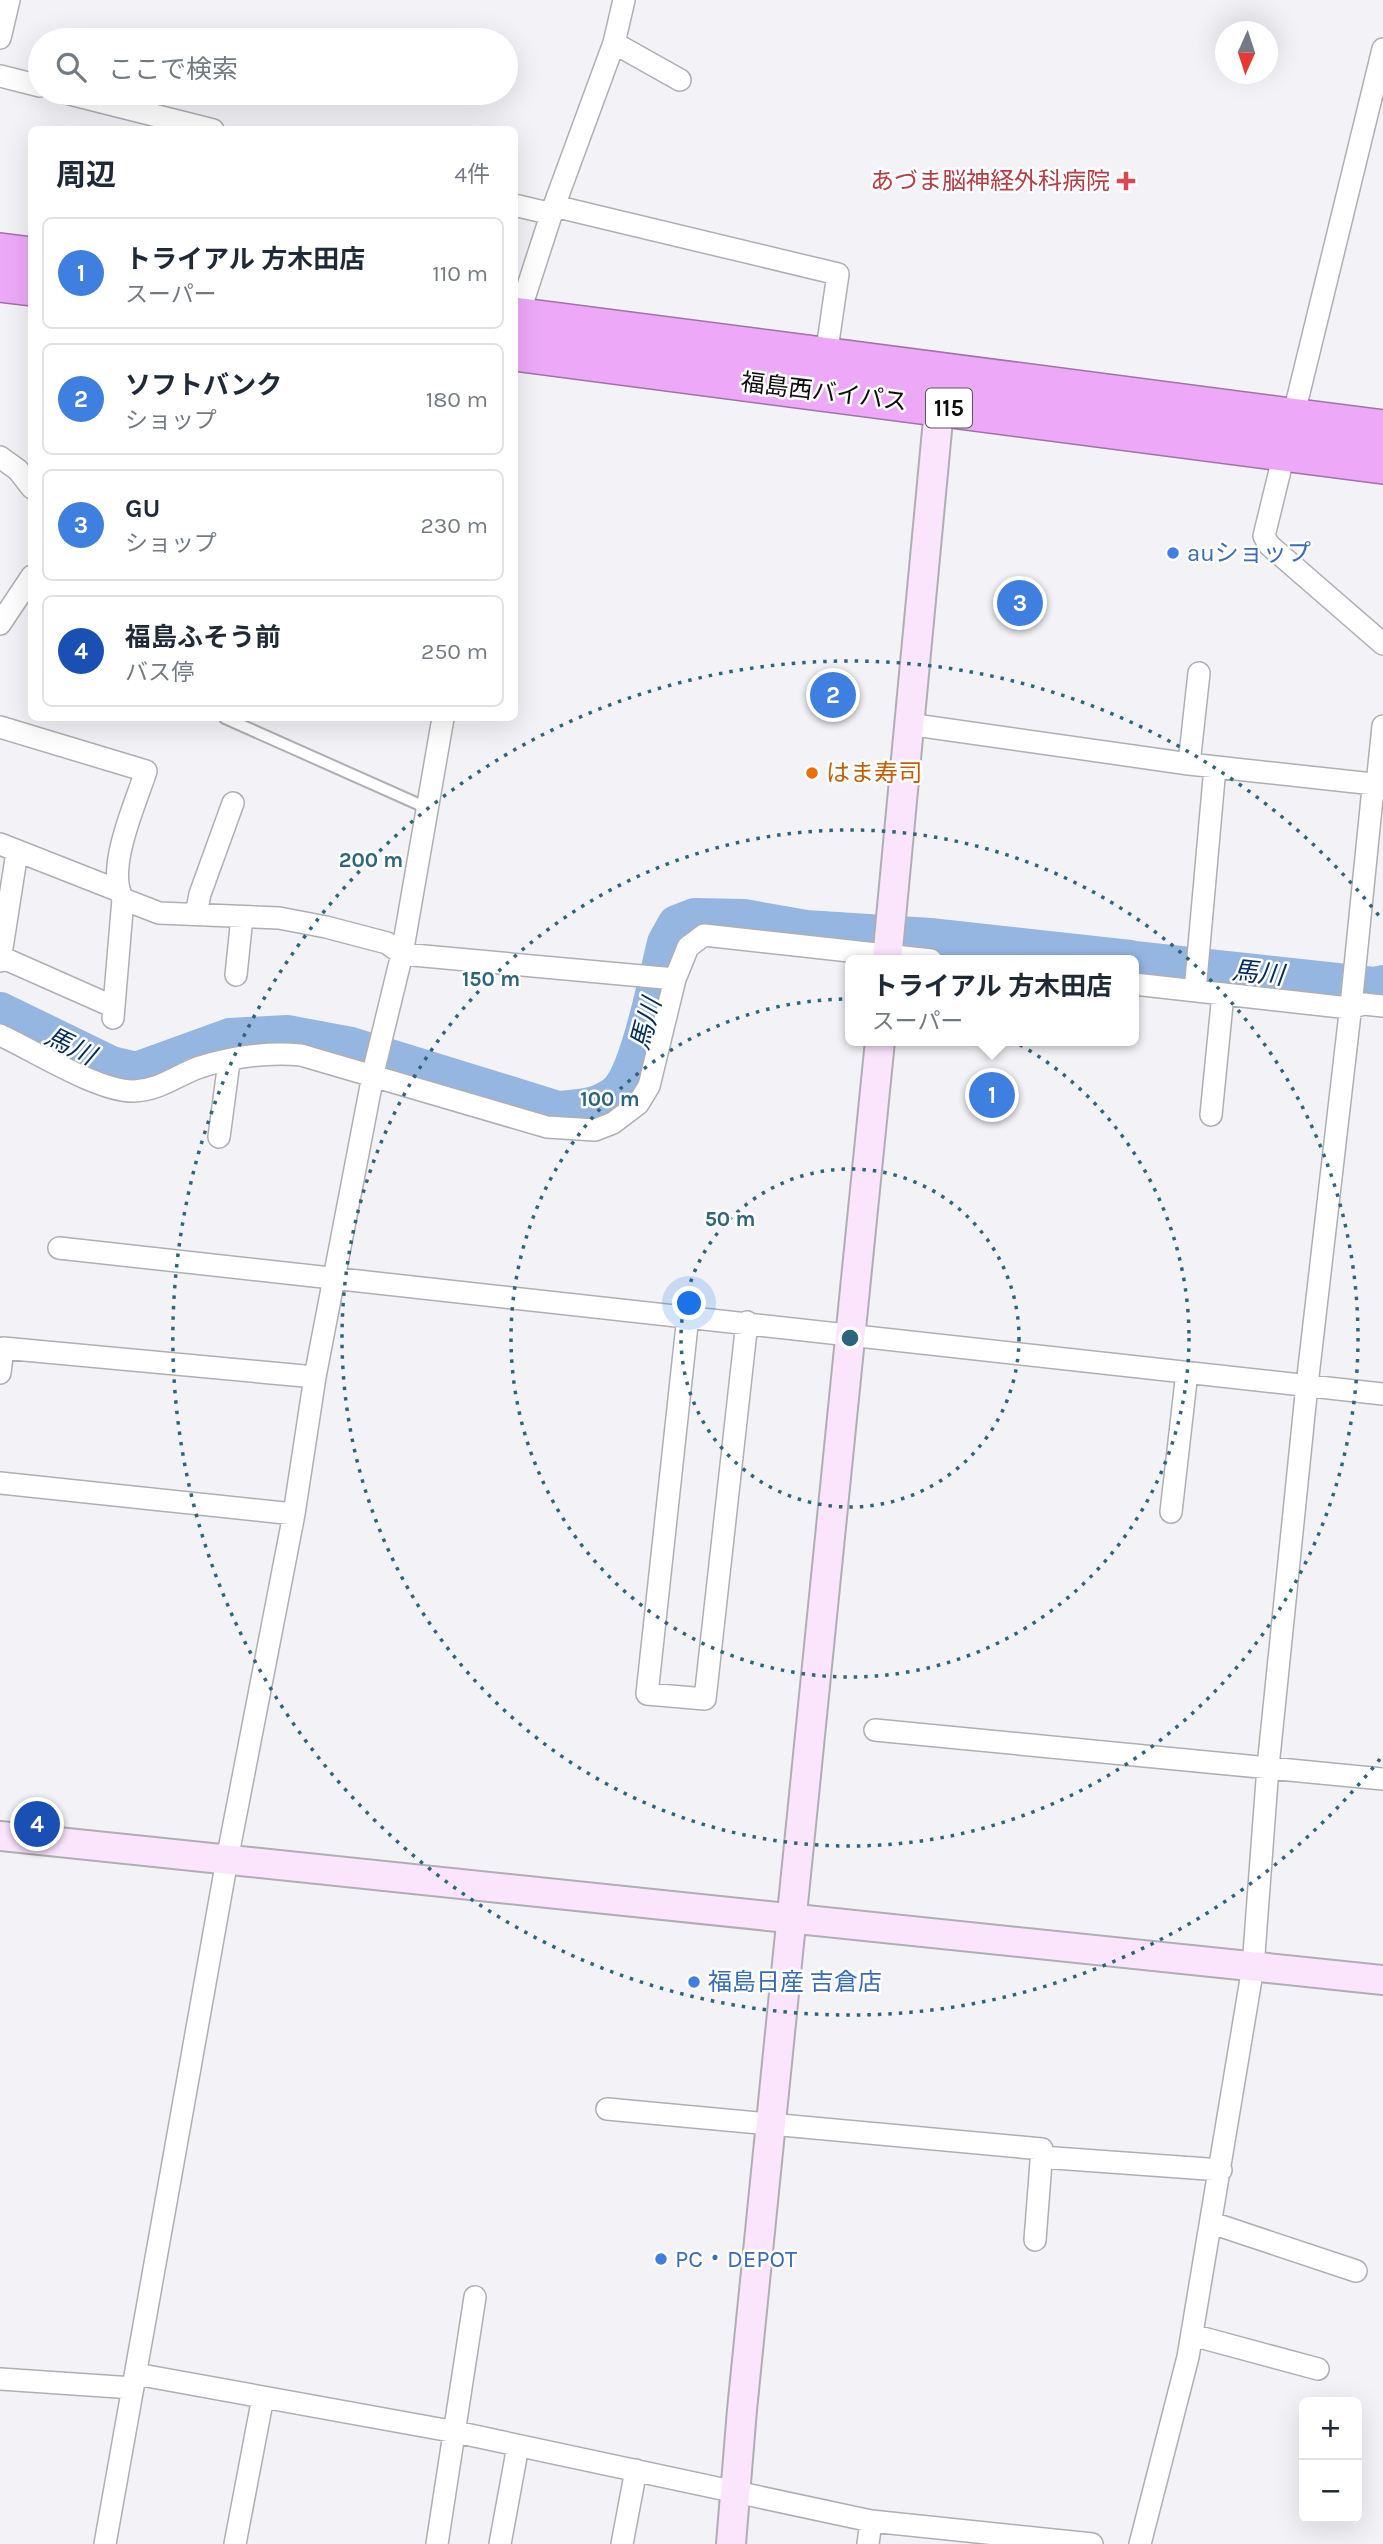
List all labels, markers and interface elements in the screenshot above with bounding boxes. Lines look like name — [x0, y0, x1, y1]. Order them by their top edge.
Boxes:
north arrow — [1215, 21, 1278, 84]
search box — [28, 28, 518, 105]
icon: search — [52, 48, 90, 86]
text: ここで検索 — [108, 54, 238, 85]
text: 周辺 — [56, 157, 116, 193]
text: 4件 — [454, 161, 490, 188]
place label: あづま脳神経外科病院 — [870, 167, 1110, 195]
marker: あづま脳神経外科病院 — [1116, 171, 1136, 191]
text: トライアル 方木田店 — [125, 244, 365, 275]
text: 1 — [77, 260, 85, 287]
text: 110 m — [432, 260, 488, 287]
text: スーパー — [125, 281, 217, 308]
street label: 福島西バイパス — [739, 368, 909, 416]
text: ソフトバンク — [125, 370, 282, 401]
text: 2 — [74, 386, 88, 413]
text: 180 m — [426, 386, 488, 413]
road number: 115 — [926, 388, 972, 428]
text: ショップ — [125, 407, 217, 434]
text: GU — [125, 493, 161, 524]
text: 3 — [74, 512, 88, 539]
text: 230 m — [420, 512, 488, 539]
text: ショップ — [125, 530, 217, 557]
place label: auショップ — [1187, 539, 1311, 567]
marker: auショップ — [1165, 545, 1181, 561]
pin: 3 — [997, 577, 1043, 629]
text: 福島ふそう前 — [125, 622, 281, 653]
text: 4 — [74, 638, 88, 665]
text: 250 m — [421, 638, 488, 665]
text: バス停 — [125, 659, 194, 686]
pin: 2 — [810, 669, 856, 721]
place label: はま寿司 — [826, 759, 922, 787]
marker: はま寿司 — [804, 765, 820, 781]
text: 200 m — [339, 848, 403, 872]
popup — [845, 955, 1139, 1046]
water label: 馬川 — [1231, 955, 1288, 991]
text: 150 m — [462, 967, 520, 991]
text: トライアル 方木田店 — [872, 971, 1112, 1002]
water label: 馬川 — [624, 992, 668, 1053]
text: スーパー — [872, 1008, 964, 1035]
water label: 馬川 — [40, 1021, 103, 1073]
pin: 1 — [969, 1069, 1015, 1121]
text: 100 m — [580, 1087, 640, 1111]
text: 50 m — [705, 1207, 755, 1231]
your location — [672, 1286, 706, 1320]
centre of rings — [838, 1326, 862, 1350]
pin: 4 — [14, 1798, 60, 1850]
place label: 福島日産 吉倉店 — [708, 1968, 882, 1996]
marker: 福島日産 吉倉店 — [686, 1974, 702, 1990]
place label: PC・DEPOT — [675, 2245, 797, 2273]
marker: PC・DEPOT — [653, 2251, 669, 2267]
map controls — [1299, 2397, 1362, 2523]
button: + — [1299, 2397, 1362, 2460]
button: − — [1299, 2460, 1362, 2523]

